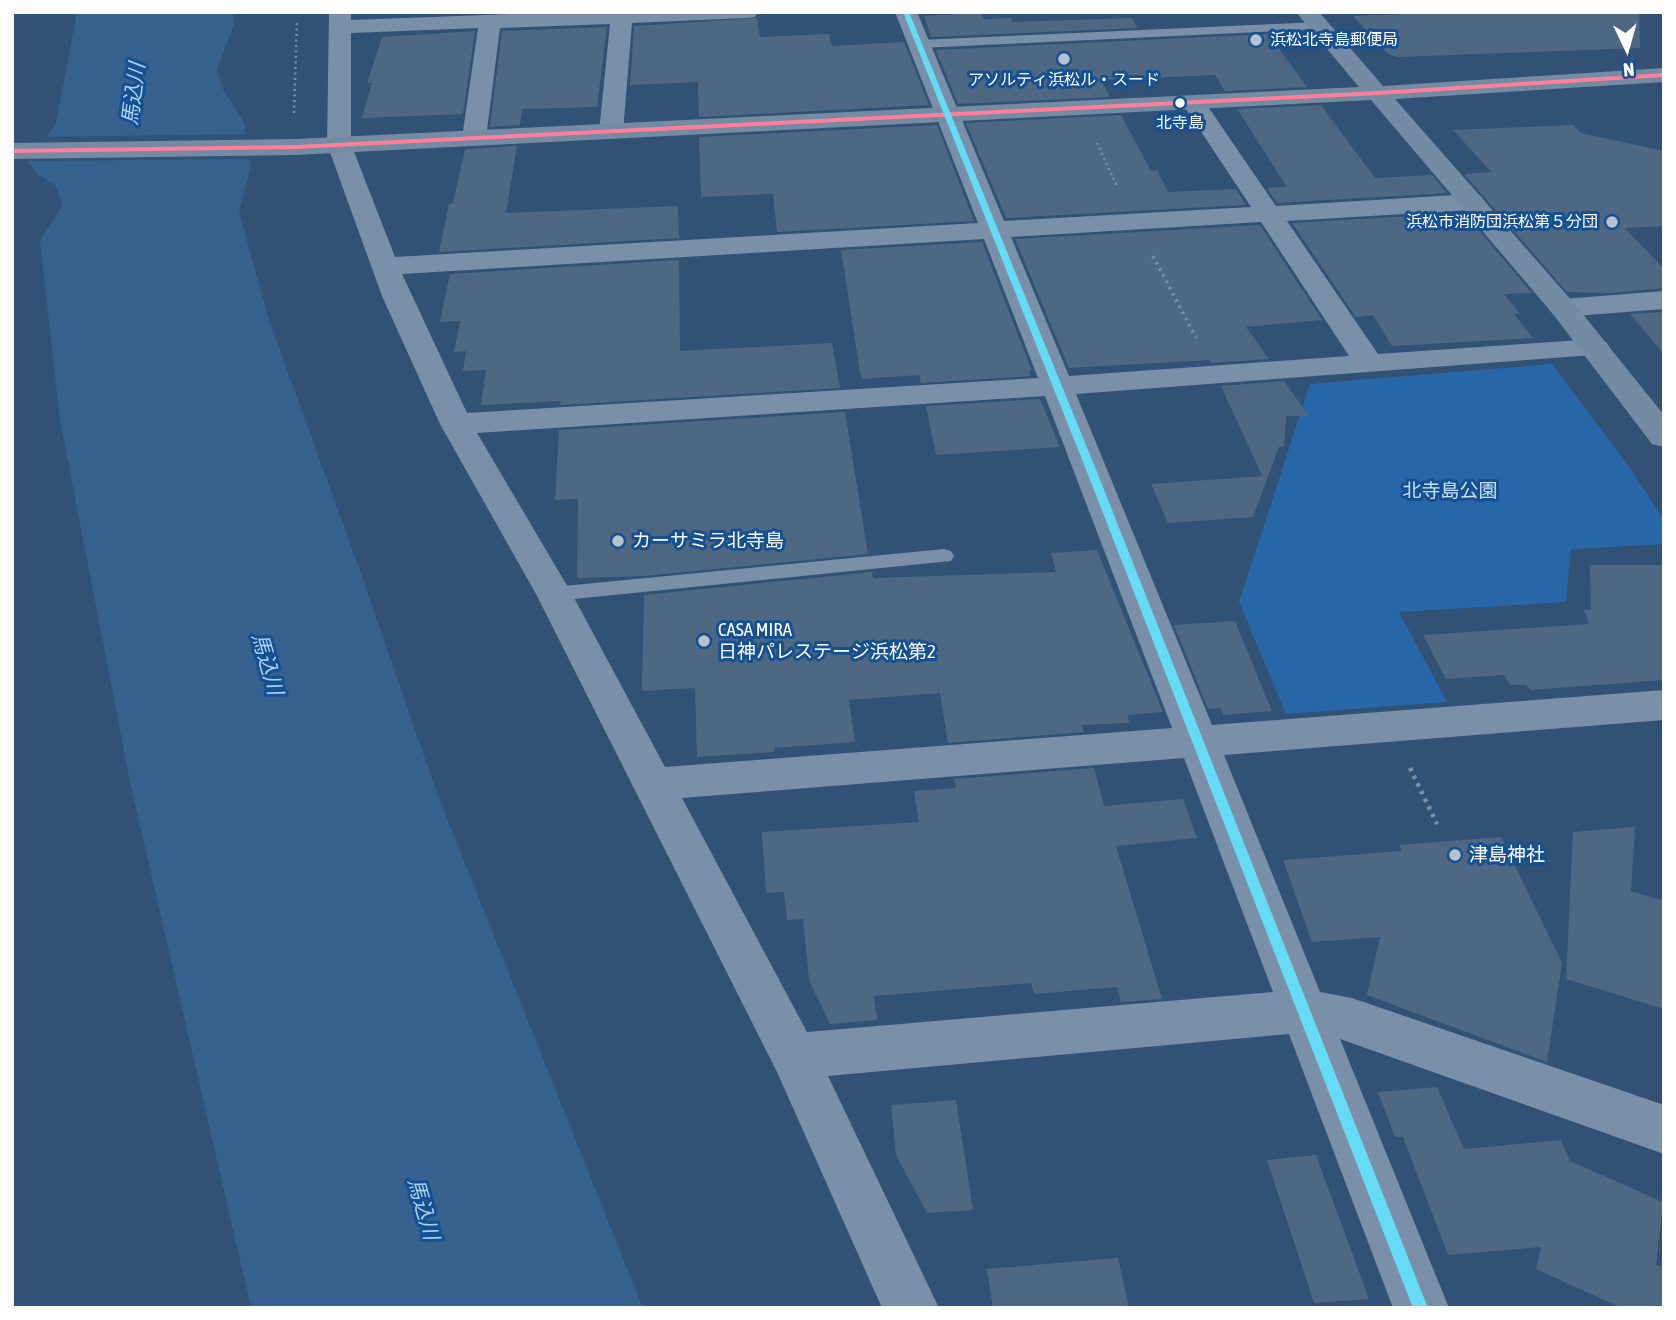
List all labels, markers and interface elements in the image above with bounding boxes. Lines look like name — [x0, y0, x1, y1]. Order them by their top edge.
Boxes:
north arrow — [1592, 14, 1662, 84]
place label: 浜松北寺島郵便局 — [1270, 30, 1398, 50]
marker: 浜松北寺島郵便局 — [1248, 32, 1264, 48]
marker: アソルティ浜松ル・スード — [1056, 51, 1072, 67]
text: N — [1622, 58, 1635, 81]
water label: 馬込川 — [118, 61, 150, 127]
place label: アソルティ浜松ル・スード — [968, 70, 1160, 90]
marker: 北寺島 — [1173, 96, 1187, 110]
place label: 北寺島 — [1156, 113, 1204, 133]
place label: 浜松市消防団浜松第５分団 — [1406, 212, 1598, 232]
marker: 浜松市消防団浜松第５分団 — [1604, 214, 1620, 230]
park label: 北寺島公園 — [1403, 480, 1497, 502]
place label: カーサミラ北寺島 — [632, 530, 784, 552]
marker: カーサミラ北寺島 — [610, 533, 626, 549]
place label: CASA MIRA 日神パレステージ浜松第2 — [718, 619, 936, 663]
water label: 馬込川 — [246, 630, 288, 698]
marker: CASA MIRA 日神パレステージ浜松第2 — [696, 633, 712, 649]
place label: 津島神社 — [1469, 844, 1545, 866]
marker: 津島神社 — [1447, 847, 1463, 863]
water label: 馬込川 — [402, 1175, 444, 1243]

